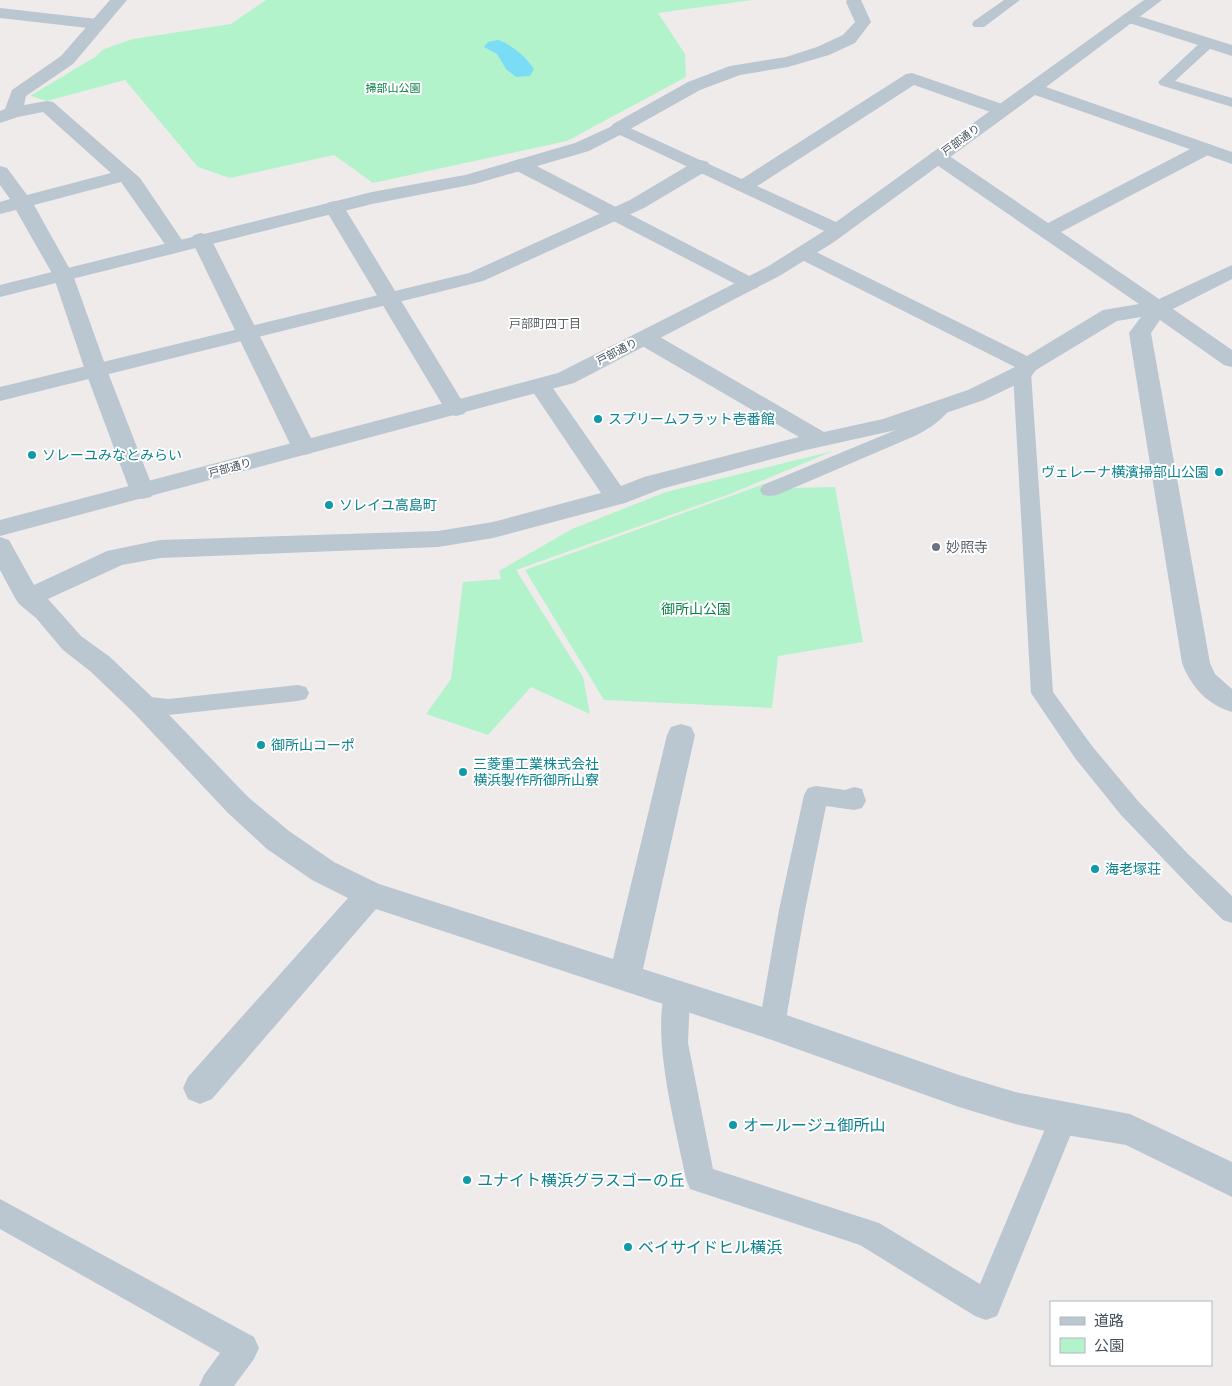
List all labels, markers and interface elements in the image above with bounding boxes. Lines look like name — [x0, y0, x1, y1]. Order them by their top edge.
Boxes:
park label: 掃部山公園 — [366, 82, 421, 95]
street label: 戸部通り — [939, 122, 983, 158]
district label: 戸部町四丁目 — [509, 317, 581, 331]
street label: 戸部通り — [594, 336, 640, 368]
place label: スプリームフラット壱番館 — [608, 411, 775, 428]
marker: スプリームフラット壱番館 — [592, 413, 604, 425]
place label: ソレーユみなとみらい — [42, 447, 182, 464]
marker: ソレーユみなとみらい — [26, 449, 38, 461]
street label: 戸部通り — [207, 456, 253, 480]
place label: ヴェレーナ横濱掃部山公園 — [1041, 464, 1209, 481]
marker: ヴェレーナ横濱掃部山公園 — [1213, 466, 1225, 478]
place label: ソレイユ高島町 — [339, 497, 437, 514]
marker: ソレイユ高島町 — [323, 499, 335, 511]
place label: 妙照寺 — [946, 539, 988, 556]
marker: 妙照寺 — [930, 541, 942, 553]
park label: 御所山公園 — [661, 601, 731, 618]
place label: 御所山コーポ — [271, 737, 355, 754]
marker: 御所山コーポ — [255, 739, 267, 751]
place label: 三菱重工業株式会社 横浜製作所御所山寮 — [473, 756, 599, 789]
marker: 三菱重工業株式会社 横浜製作所御所山寮 — [457, 766, 469, 778]
place label: 海老塚荘 — [1105, 861, 1161, 878]
marker: 海老塚荘 — [1089, 863, 1101, 875]
place label: オールージュ御所山 — [743, 1116, 886, 1135]
marker: オールージュ御所山 — [727, 1119, 739, 1131]
place label: ユナイト横浜グラスゴーの丘 — [477, 1171, 685, 1190]
marker: ユナイト横浜グラスゴーの丘 — [461, 1174, 473, 1186]
place label: ベイサイドヒル横浜 — [638, 1238, 782, 1257]
marker: ベイサイドヒル横浜 — [622, 1241, 634, 1253]
legend — [1050, 1301, 1212, 1366]
text: 道路 — [1094, 1312, 1124, 1330]
text: 公園 — [1094, 1337, 1124, 1355]

